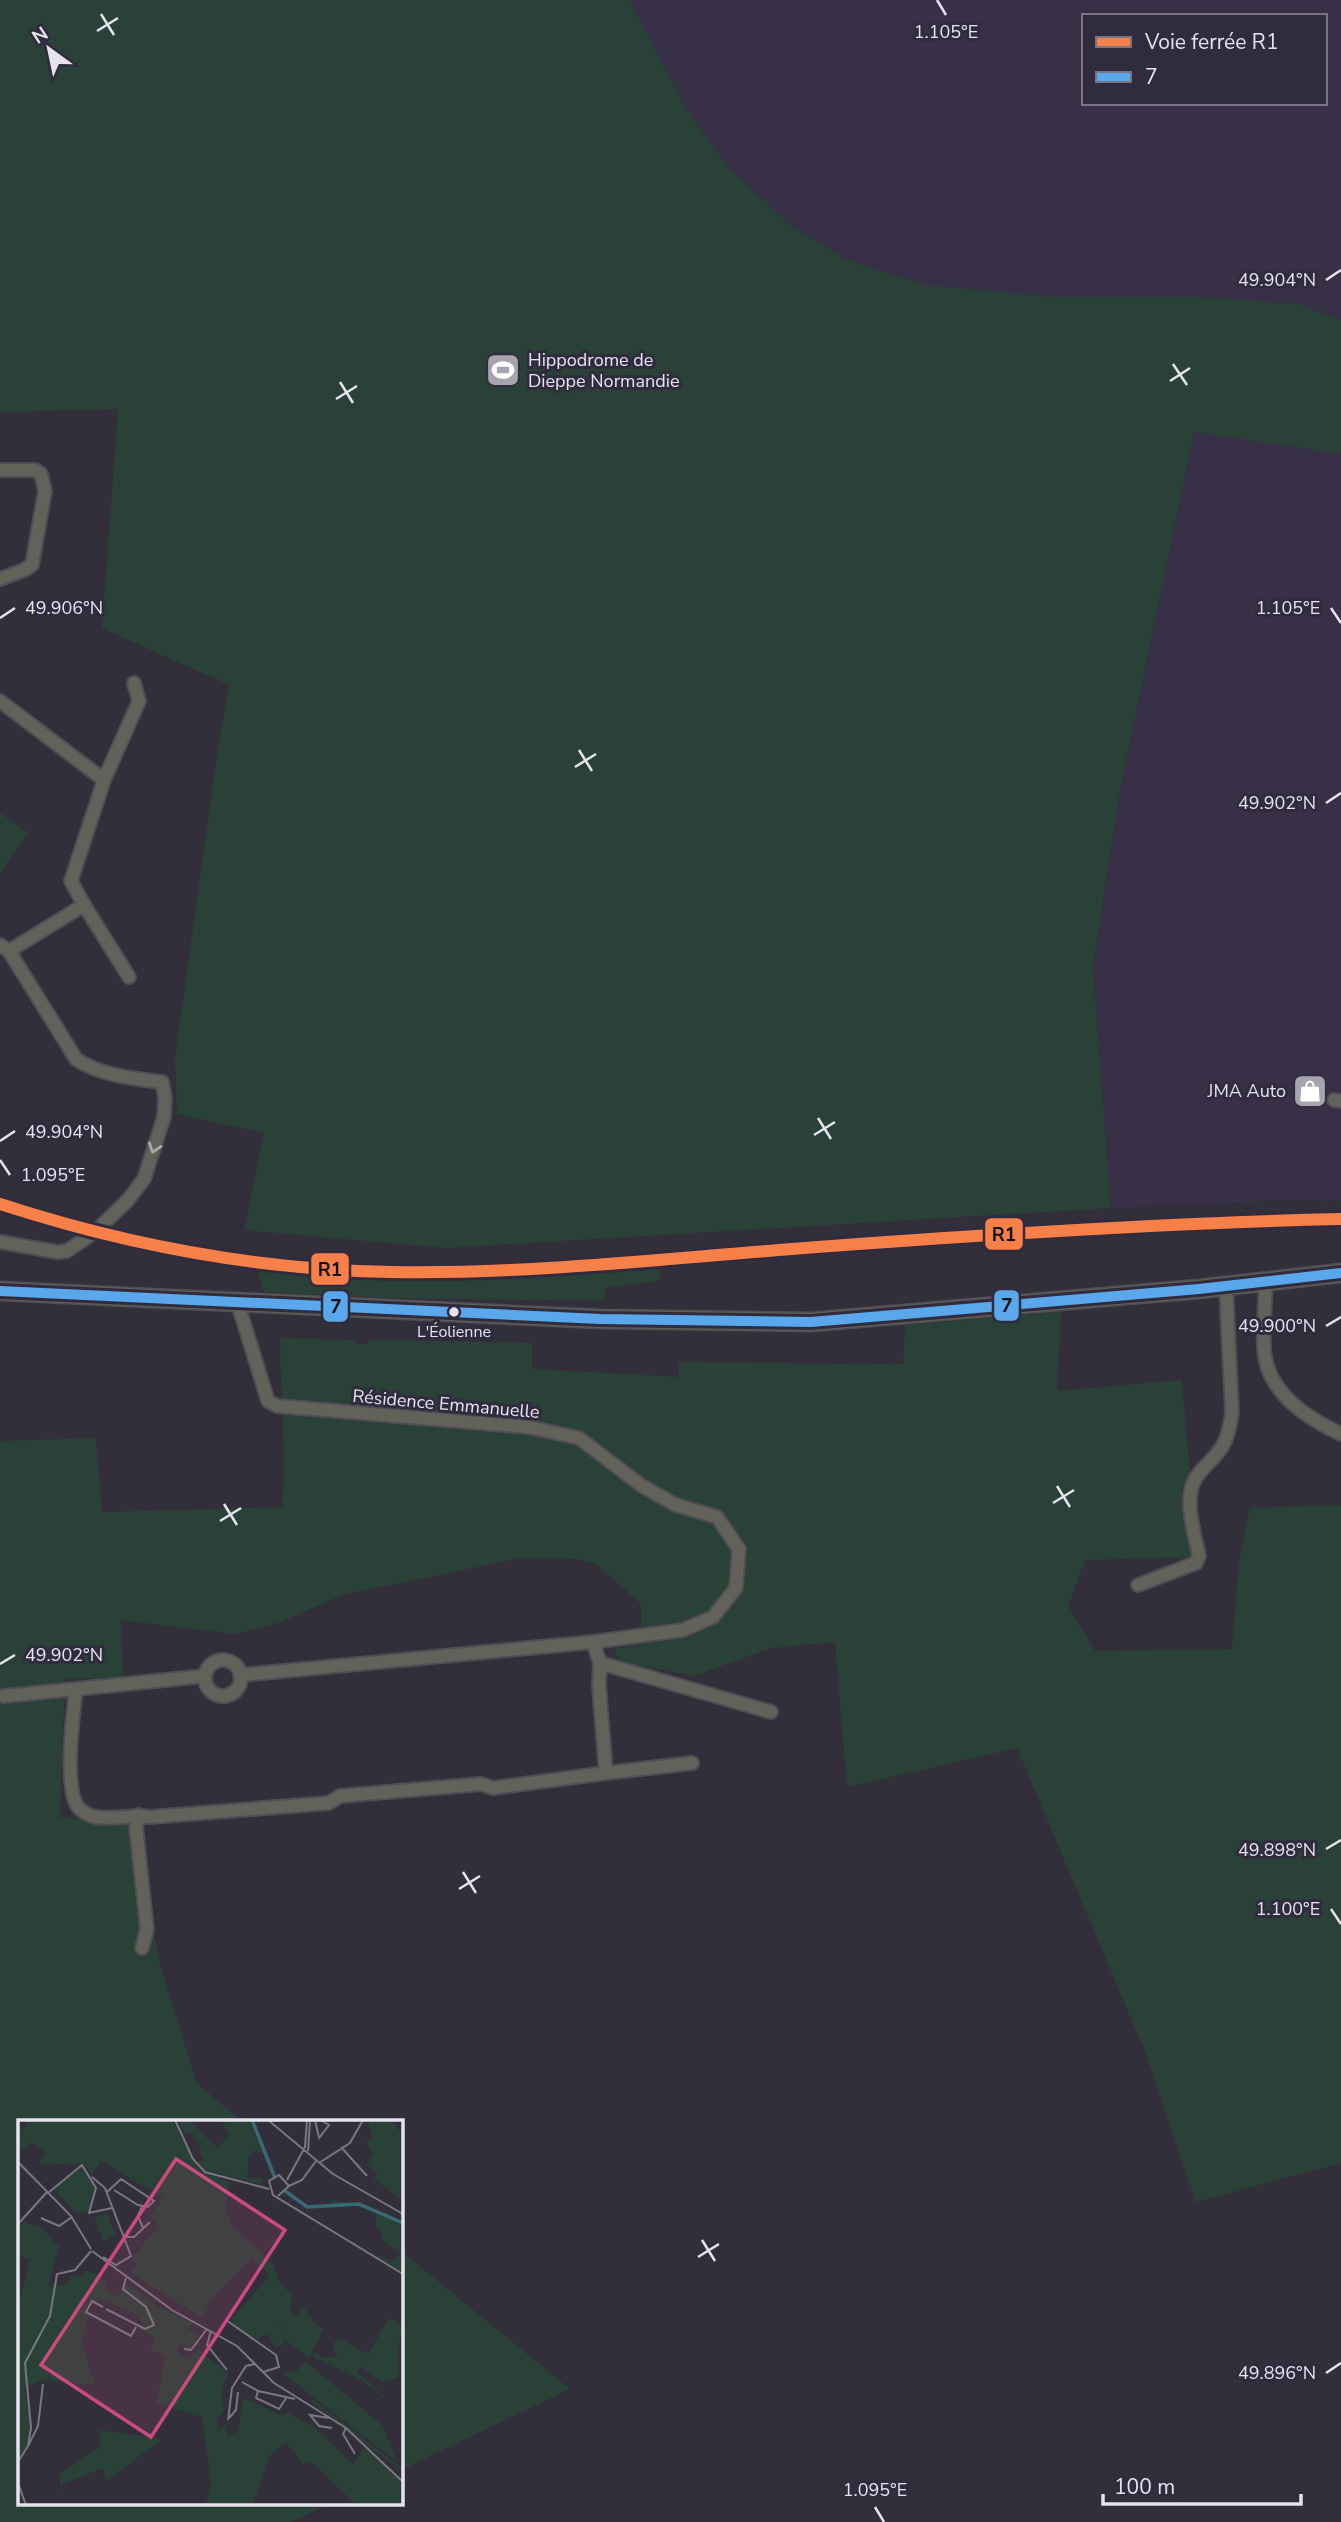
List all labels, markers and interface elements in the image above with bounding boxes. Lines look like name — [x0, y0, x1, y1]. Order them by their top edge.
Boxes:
north arrow — [14, 14, 84, 84]
legend — [1082, 14, 1327, 105]
text: 1.105°E — [914, 20, 978, 44]
text: N — [27, 21, 53, 50]
text: Voie ferrée R1 — [1144, 28, 1279, 56]
text: 7 — [1145, 63, 1158, 91]
text: 49.904°N — [1238, 268, 1316, 292]
place label: Hippodrome de Dieppe Normandie — [528, 348, 680, 393]
sports icon: Hippodrome de Dieppe Normandie — [484, 351, 522, 389]
text: 49.906°N — [25, 596, 103, 620]
text: 1.105°E — [1256, 596, 1320, 620]
text: 49.902°N — [1238, 791, 1316, 815]
shop icon: JMA Auto — [1291, 1072, 1329, 1110]
place label: JMA Auto — [1207, 1079, 1286, 1103]
text: 49.904°N — [25, 1120, 103, 1144]
one-way arrow — [148, 1142, 162, 1154]
text: 1.095°E — [21, 1163, 85, 1187]
line badge: R1 — [984, 1217, 1024, 1251]
text: R1 — [992, 1222, 1016, 1248]
line badge: R1 — [310, 1252, 350, 1286]
text: R1 — [318, 1257, 342, 1283]
line badge: 7 — [993, 1289, 1020, 1322]
line badge: 7 — [322, 1290, 349, 1323]
text: 7 — [1001, 1293, 1013, 1319]
text: 7 — [330, 1294, 342, 1320]
marker: L'Éolienne — [447, 1305, 461, 1319]
text: 49.900°N — [1238, 1314, 1316, 1338]
place label: L'Éolienne — [417, 1321, 491, 1343]
street label: Résidence Emmanuelle — [351, 1384, 541, 1424]
text: 49.902°N — [25, 1643, 103, 1667]
text: 49.898°N — [1238, 1838, 1316, 1862]
text: 1.100°E — [1256, 1897, 1320, 1921]
inset map — [18, 2120, 402, 2504]
text: 49.896°N — [1238, 2361, 1316, 2385]
scale bar — [1103, 2462, 1301, 2506]
text: 100 m — [1114, 2473, 1175, 2501]
text: 1.095°E — [843, 2478, 907, 2502]

